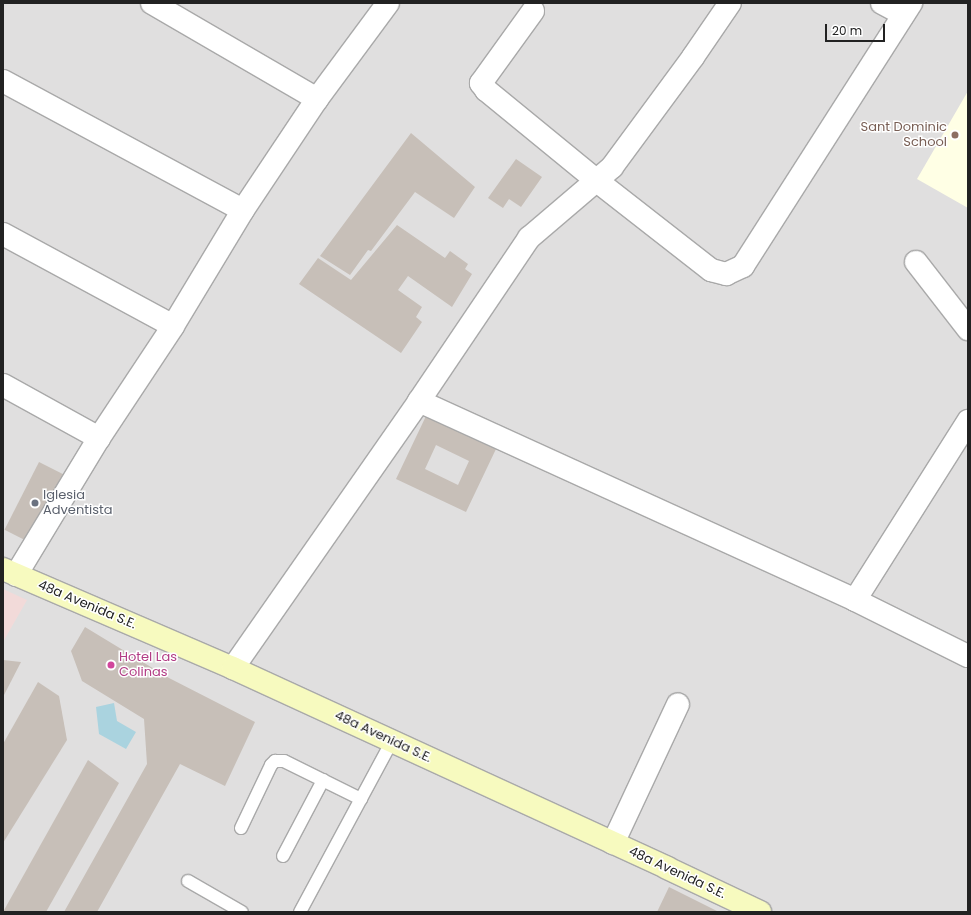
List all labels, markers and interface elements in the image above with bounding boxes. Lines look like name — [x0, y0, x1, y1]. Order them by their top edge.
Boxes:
scale bar — [827, 16, 887, 42]
text: 20 m — [832, 22, 862, 39]
place label: Sant Dominic School — [861, 120, 947, 151]
marker: Sant Dominic School — [950, 130, 960, 140]
place label: Iglesia Adventista — [43, 488, 112, 519]
marker: Iglesia Adventista — [30, 498, 40, 508]
street label: 48a Avenida S.E. — [36, 577, 138, 633]
place label: Hotel Las Colinas — [119, 650, 177, 681]
marker: Hotel Las Colinas — [106, 660, 116, 670]
street label: 48a Avenida S.E. — [332, 708, 434, 766]
street label: 48a Avenida S.E. — [626, 844, 728, 902]

